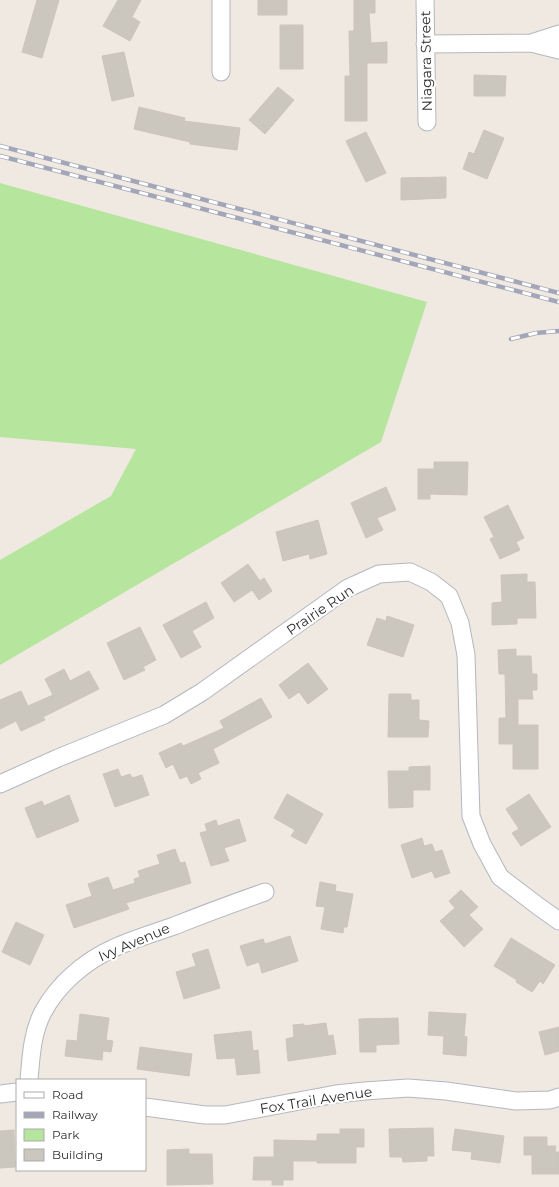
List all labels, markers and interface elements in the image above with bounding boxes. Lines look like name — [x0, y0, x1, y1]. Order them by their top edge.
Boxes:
street label: Niagara Street — [416, 10, 436, 111]
street label: Prairie Run — [283, 581, 357, 639]
street label: Ivy Avenue — [96, 919, 172, 965]
legend — [16, 1079, 146, 1171]
street label: Fox Trail Avenue — [259, 1082, 373, 1118]
text: Road — [52, 1087, 83, 1102]
text: Railway — [52, 1107, 98, 1122]
text: Park — [52, 1127, 80, 1142]
text: Building — [52, 1147, 103, 1162]

